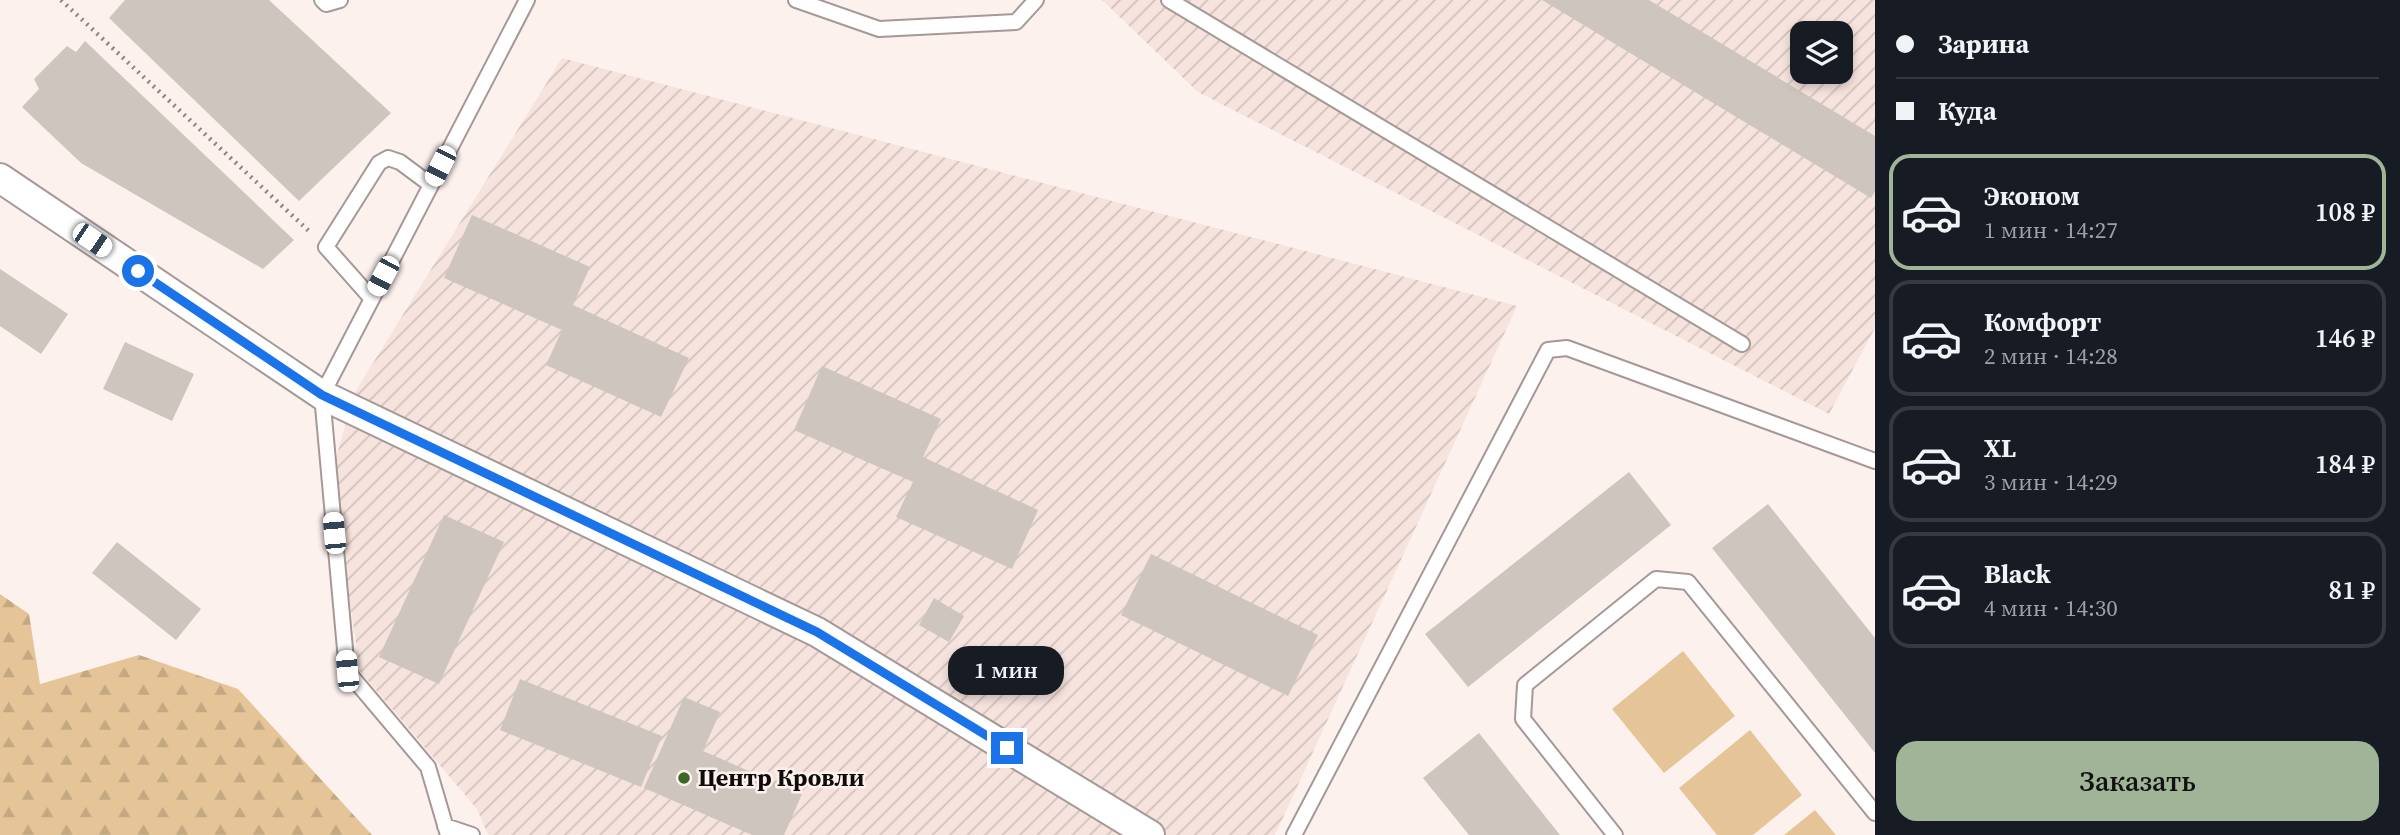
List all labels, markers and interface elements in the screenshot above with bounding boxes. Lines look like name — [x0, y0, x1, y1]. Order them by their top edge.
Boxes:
map controls — [1790, 21, 1853, 84]
button: layers — [1790, 21, 1853, 84]
text: Зарина — [1938, 26, 2029, 62]
text: Куда — [1938, 93, 1997, 129]
car — [422, 143, 459, 189]
text: Эконом — [1984, 178, 2080, 214]
icon: car — [1900, 181, 1963, 244]
text: 108 ₽ — [2315, 194, 2375, 230]
text: 1 мин · 14:27 — [1984, 214, 2118, 246]
car — [69, 220, 116, 260]
car — [364, 253, 403, 299]
route start — [122, 255, 154, 287]
text: Комфорт — [1984, 304, 2101, 340]
icon: car — [1900, 307, 1963, 370]
text: 146 ₽ — [2315, 320, 2375, 356]
text: 2 мин · 14:28 — [1984, 340, 2118, 372]
text: XL — [1984, 430, 2016, 466]
icon: car — [1900, 433, 1963, 496]
text: 184 ₽ — [2315, 446, 2375, 482]
text: 3 мин · 14:29 — [1984, 466, 2118, 498]
car — [322, 511, 347, 555]
text: Black — [1984, 556, 2051, 592]
icon: car — [1900, 559, 1963, 622]
text: 81 ₽ — [2329, 572, 2375, 608]
text: 4 мин · 14:30 — [1984, 592, 2118, 624]
callout: 1 мин — [949, 646, 1065, 696]
car — [335, 649, 360, 693]
text: 1 мин — [974, 654, 1038, 686]
route end — [991, 732, 1023, 764]
button: Заказать — [1896, 741, 2379, 821]
place label: Центр Кровли — [698, 761, 865, 794]
marker: Центр Кровли — [676, 770, 692, 786]

